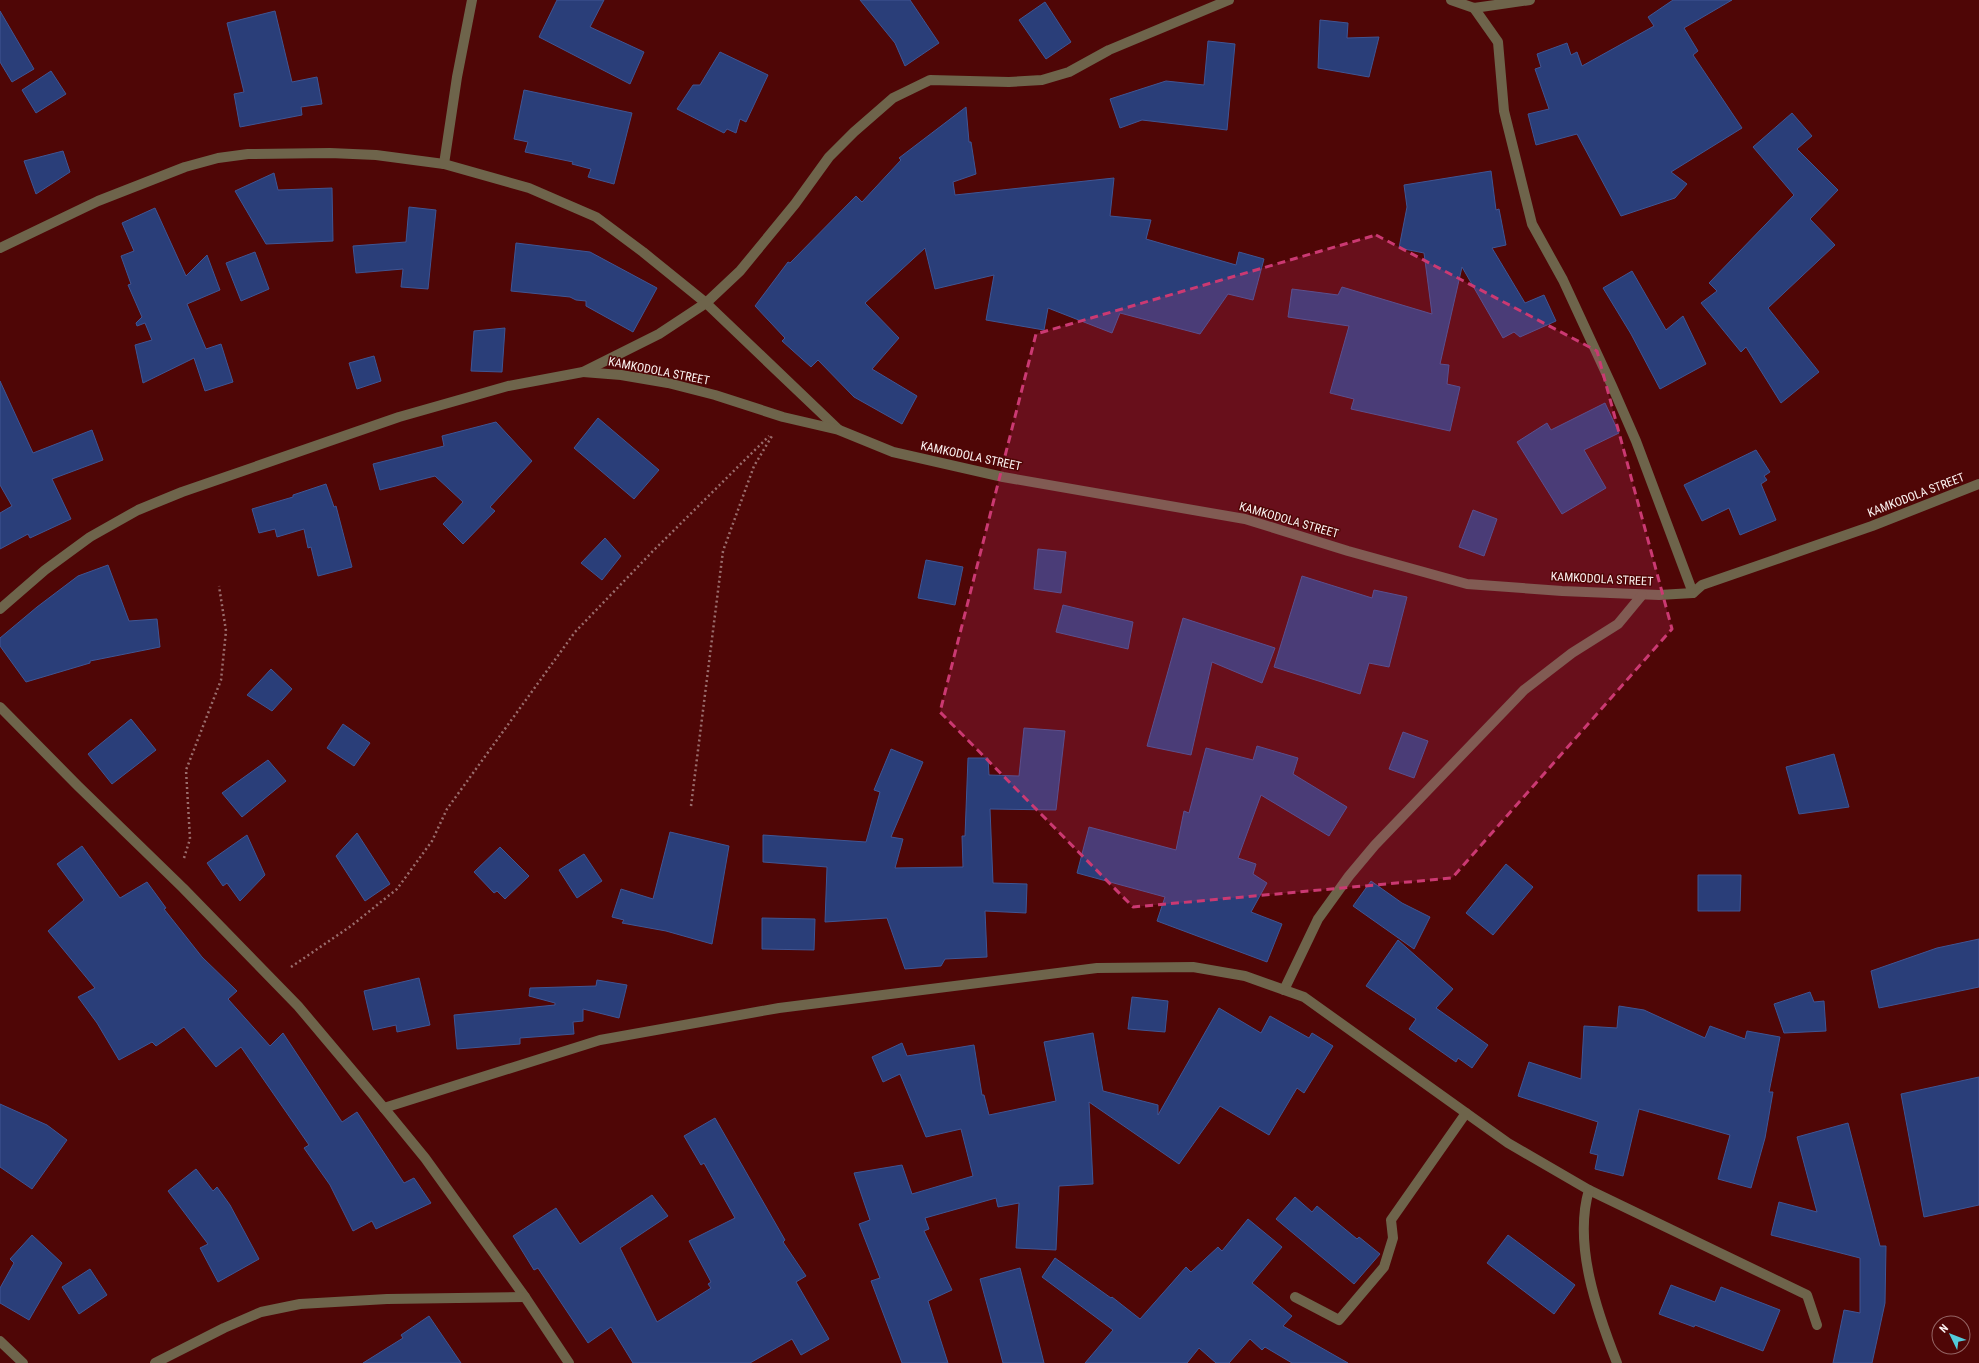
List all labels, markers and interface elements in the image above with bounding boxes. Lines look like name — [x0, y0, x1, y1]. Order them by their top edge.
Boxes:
street label: KAMKODOLA STREET — [607, 354, 711, 388]
street label: KAMKODOLA STREET — [919, 438, 1023, 474]
street label: KAMKODOLA STREET — [1866, 470, 1966, 520]
street label: KAMKODOLA STREET — [1238, 499, 1340, 541]
street label: KAMKODOLA STREET — [1550, 569, 1654, 589]
north arrow — [1931, 1315, 1971, 1355]
text: N — [1937, 1321, 1951, 1335]

